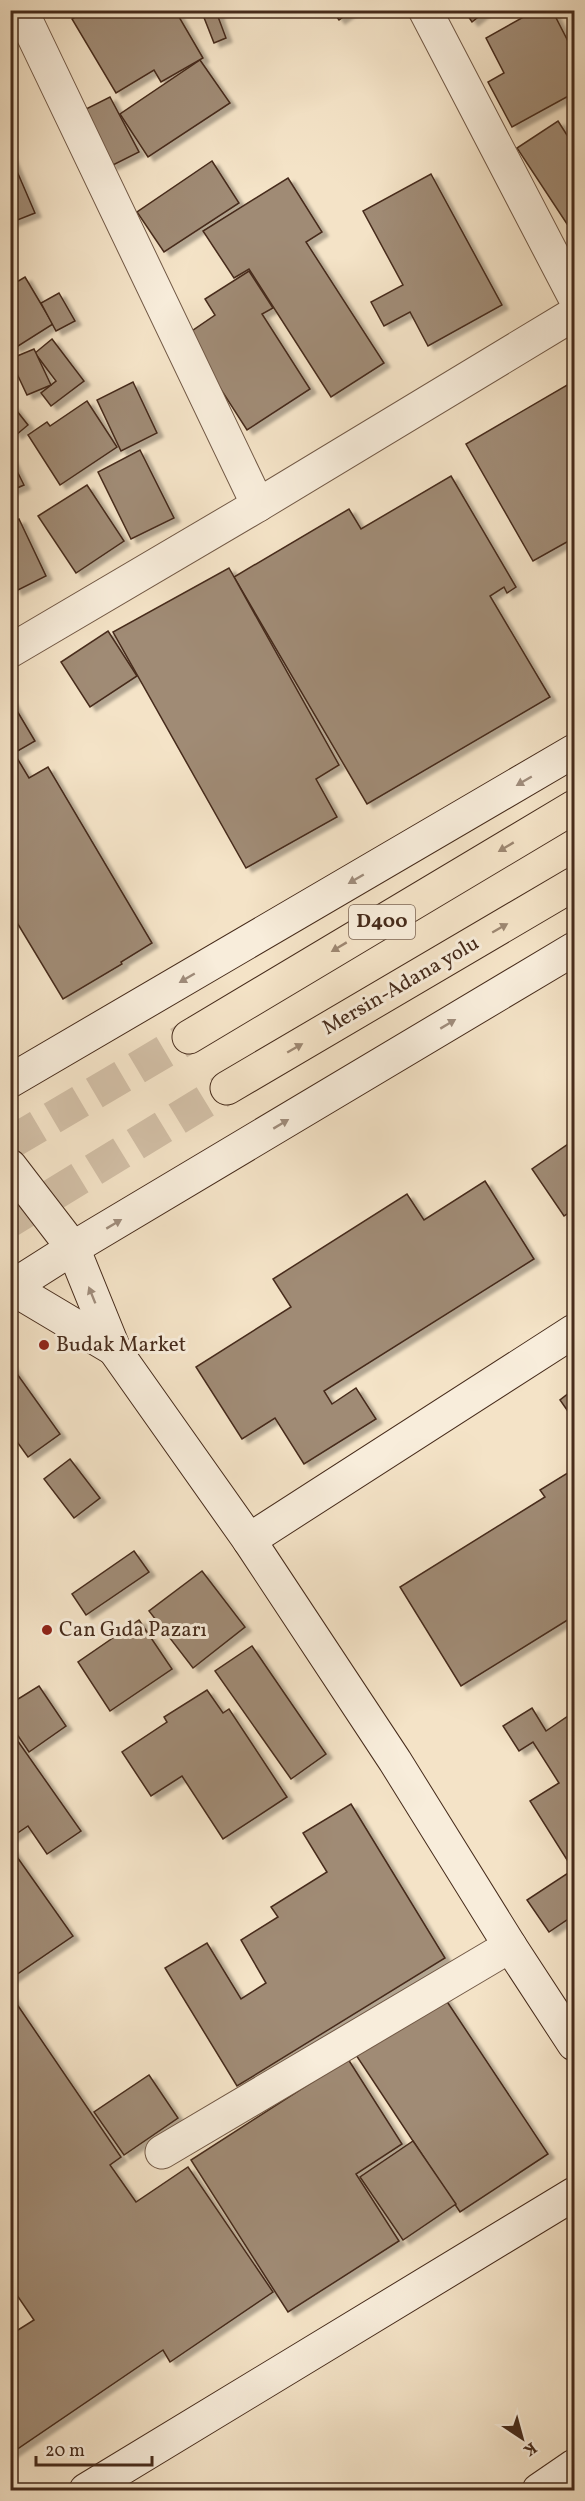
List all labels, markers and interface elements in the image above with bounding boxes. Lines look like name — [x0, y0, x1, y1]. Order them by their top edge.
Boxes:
one-way arrow — [515, 776, 532, 786]
one-way arrow — [498, 842, 514, 853]
one-way arrow — [348, 874, 364, 885]
road number: D400 — [349, 905, 415, 939]
one-way arrow — [492, 923, 508, 934]
street label: Mersin-Adana yolu — [317, 929, 485, 1043]
one-way arrow — [331, 942, 347, 953]
one-way arrow — [178, 973, 195, 983]
one-way arrow — [440, 1019, 457, 1029]
one-way arrow — [287, 1043, 304, 1053]
one-way arrow — [273, 1118, 289, 1129]
one-way arrow — [106, 1219, 123, 1229]
one-way arrow — [87, 1286, 96, 1304]
place label: Budak Market — [56, 1331, 186, 1360]
marker: Budak Market — [37, 1338, 51, 1352]
place label: Can Gıda Pazarı — [59, 1616, 207, 1645]
marker: Can Gıda Pazarı — [40, 1623, 54, 1637]
north arrow — [492, 2408, 552, 2468]
scale bar — [36, 2429, 152, 2467]
text: K — [518, 2436, 541, 2461]
text: 20 m — [45, 2439, 85, 2464]

